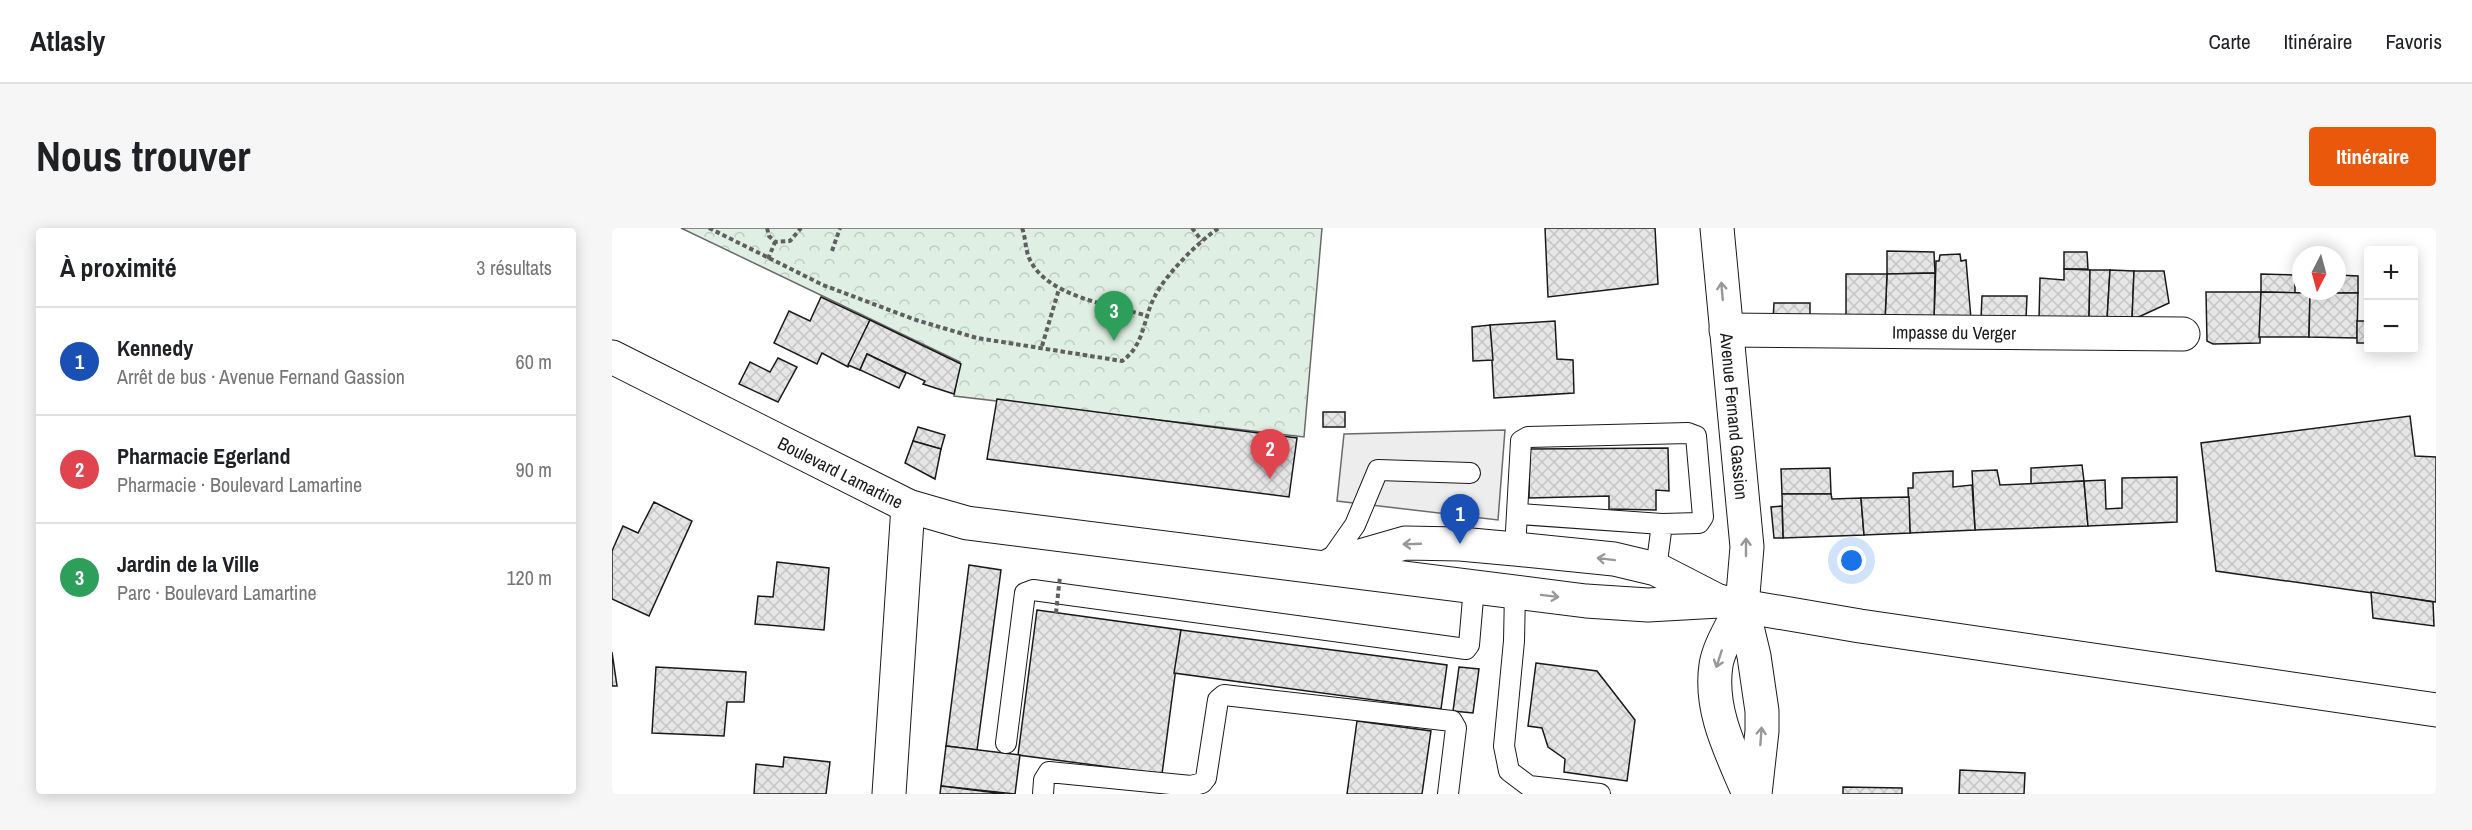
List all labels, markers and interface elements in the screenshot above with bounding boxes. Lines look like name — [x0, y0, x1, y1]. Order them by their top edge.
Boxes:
text: Atlasly — [30, 22, 105, 60]
text: Carte — [2208, 27, 2251, 56]
text: Itinéraire — [2284, 27, 2352, 56]
text: Favoris — [2385, 27, 2442, 56]
button: Itinéraire — [2309, 127, 2436, 186]
text: Nous trouver — [36, 128, 250, 184]
north arrow — [2292, 246, 2346, 300]
map controls — [2364, 246, 2418, 354]
button: + — [2364, 246, 2418, 300]
text: À proximité — [60, 250, 177, 285]
text: 3 résultats — [476, 254, 552, 281]
one-way arrow — [1716, 281, 1727, 301]
pin: 3 — [1094, 291, 1134, 341]
button: − — [2364, 300, 2418, 354]
street label: Impasse du Verger — [1892, 319, 2016, 345]
street label: Avenue Fernand Gassion — [1714, 331, 1755, 501]
text: Kennedy — [117, 333, 193, 363]
text: 1 — [75, 348, 84, 375]
text: 60 m — [516, 348, 552, 375]
text: Arrêt de bus · Avenue Fernand Gassion — [117, 363, 405, 390]
street label: Boulevard Lamartine — [774, 430, 908, 514]
pin: 2 — [1250, 430, 1290, 479]
text: Pharmacie Egerland — [117, 441, 290, 471]
text: 2 — [75, 456, 84, 483]
text: 90 m — [516, 456, 552, 483]
text: Pharmacie · Boulevard Lamartine — [117, 471, 362, 498]
pin: 1 — [1440, 494, 1480, 544]
one-way arrow — [1402, 538, 1422, 550]
one-way arrow — [1740, 538, 1752, 558]
your location — [1837, 546, 1866, 575]
text: Jardin de la Ville — [117, 549, 259, 579]
one-way arrow — [1597, 553, 1616, 564]
text: 3 — [75, 564, 84, 591]
text: 120 m — [506, 564, 552, 591]
text: Parc · Boulevard Lamartine — [117, 579, 317, 606]
one-way arrow — [1539, 591, 1559, 602]
one-way arrow — [1713, 649, 1724, 668]
one-way arrow — [1756, 726, 1767, 746]

